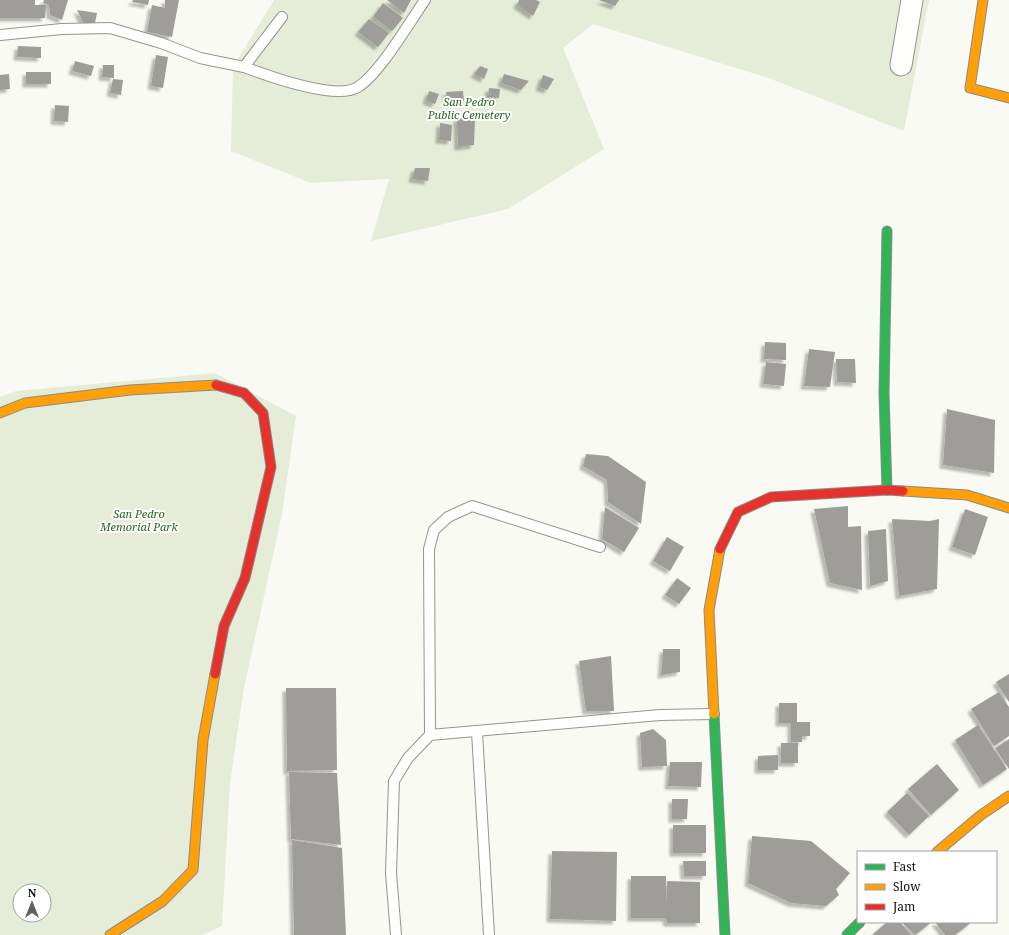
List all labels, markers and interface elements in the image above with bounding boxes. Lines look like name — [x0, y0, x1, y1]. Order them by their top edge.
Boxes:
park label: San Pedro Public Cemetery — [427, 94, 510, 122]
park label: San Pedro Memorial Park — [99, 506, 179, 534]
legend — [857, 851, 997, 923]
text: Fast — [893, 858, 916, 875]
text: Slow — [893, 878, 921, 895]
north arrow — [12, 883, 52, 923]
text: N — [28, 885, 37, 900]
text: Jam — [892, 898, 915, 915]

